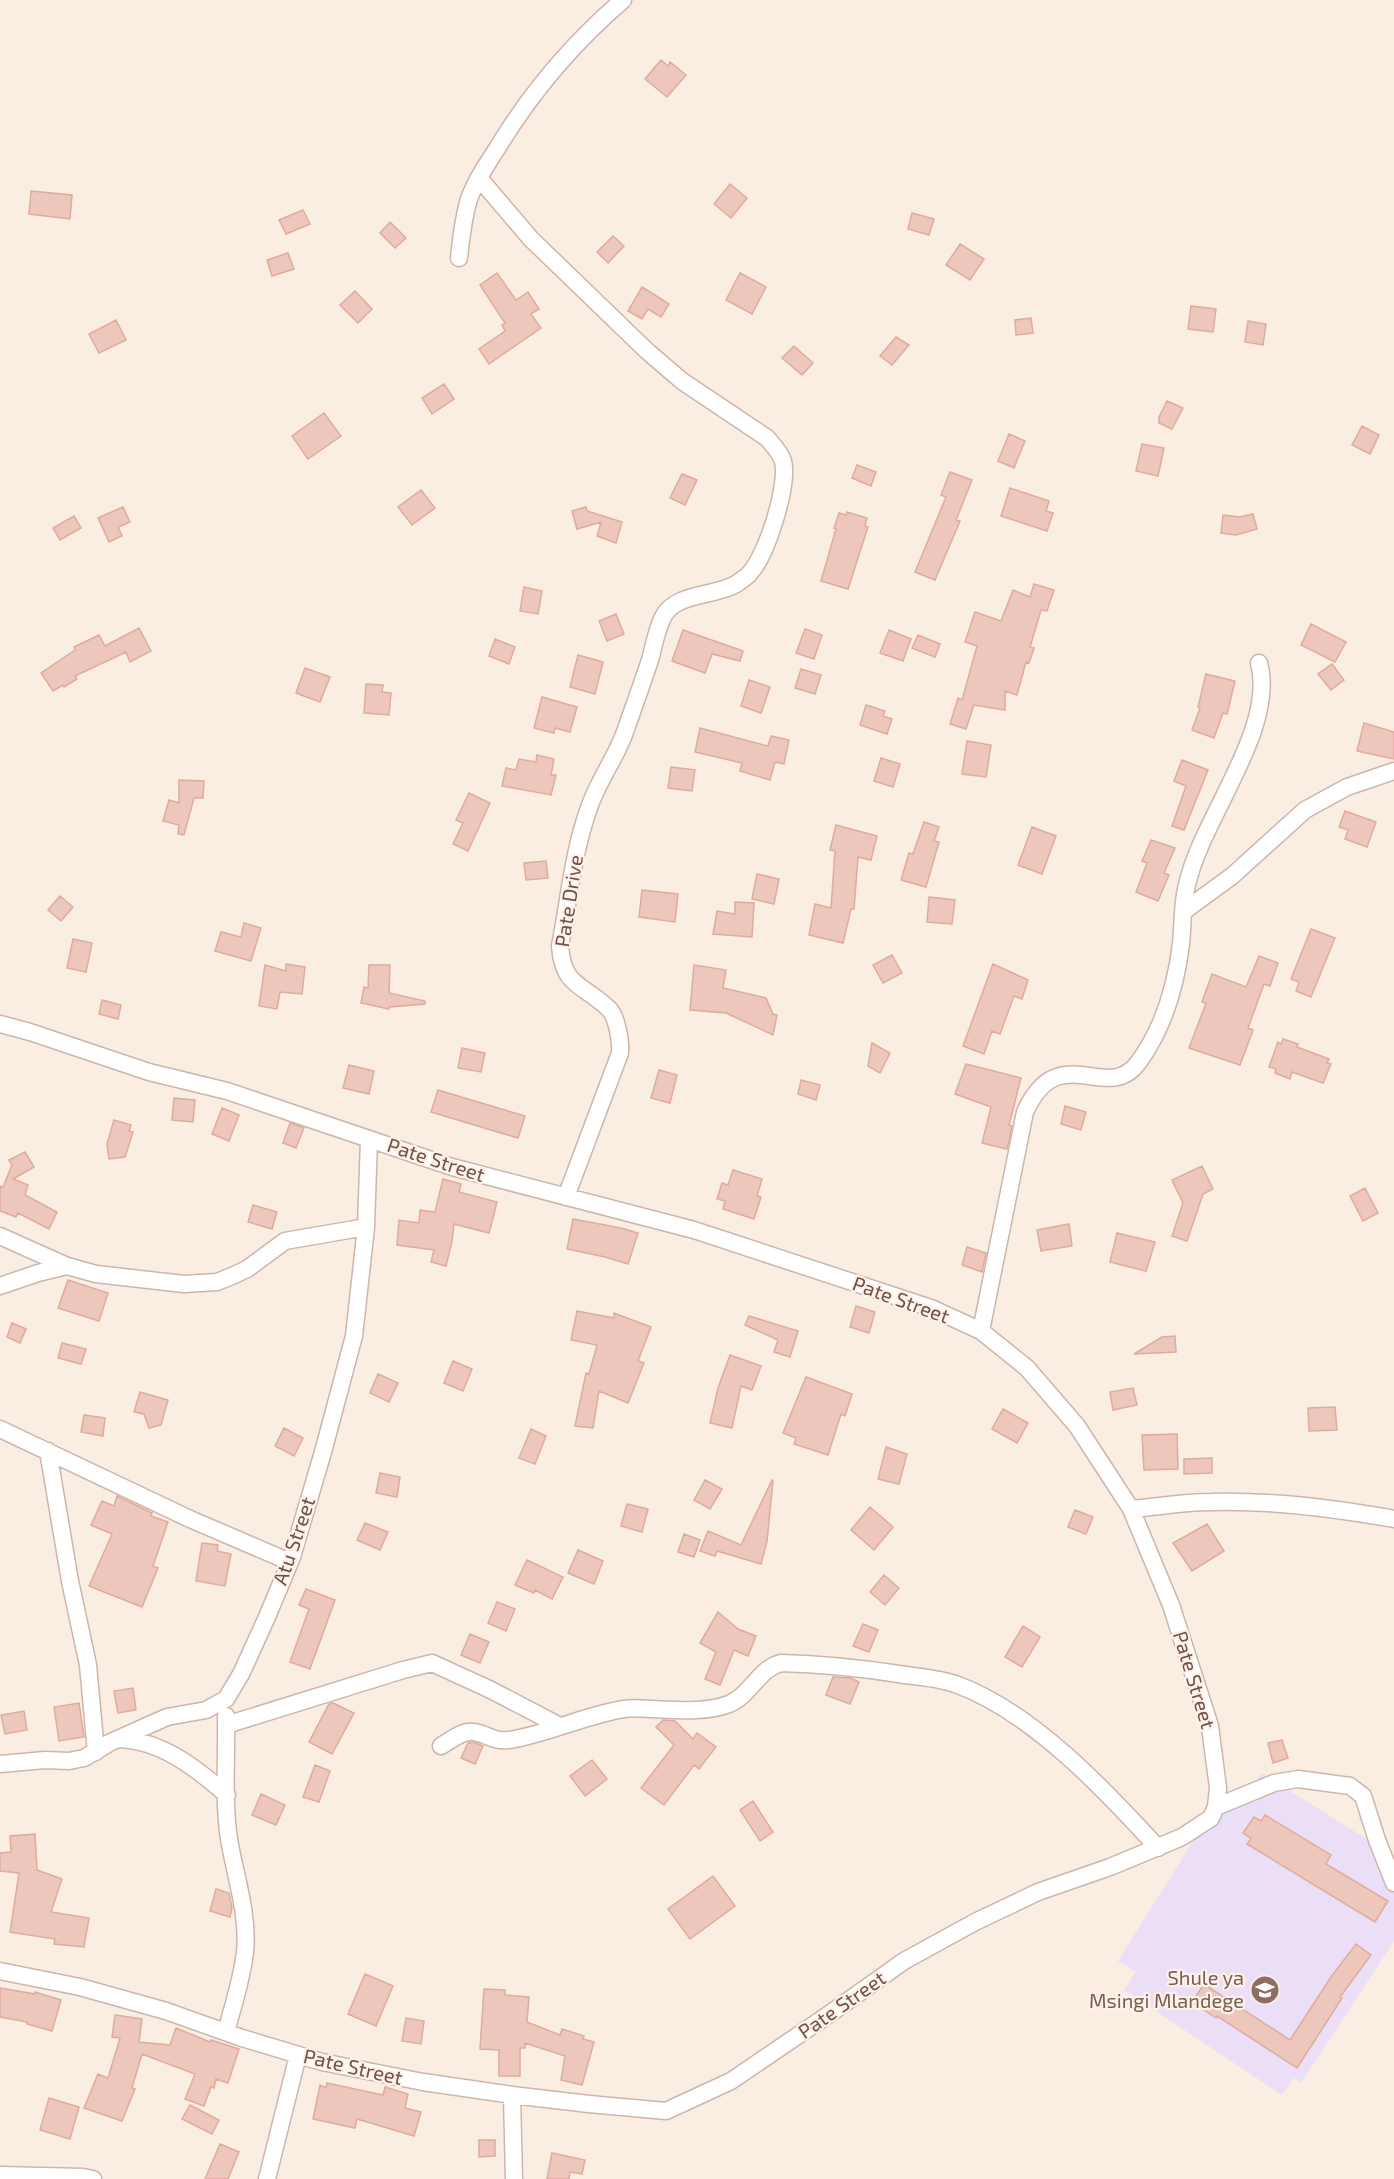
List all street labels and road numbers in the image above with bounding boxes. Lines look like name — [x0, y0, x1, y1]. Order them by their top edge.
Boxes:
street label: Pate Drive — [549, 853, 587, 949]
street label: Pate Street — [385, 1132, 488, 1186]
street label: Pate Street — [850, 1270, 953, 1328]
street label: Atu Street — [267, 1493, 319, 1588]
street label: Pate Street — [1169, 1628, 1221, 1732]
street label: Pate Street — [793, 1965, 890, 2043]
street label: Pate Street — [301, 2043, 406, 2089]

